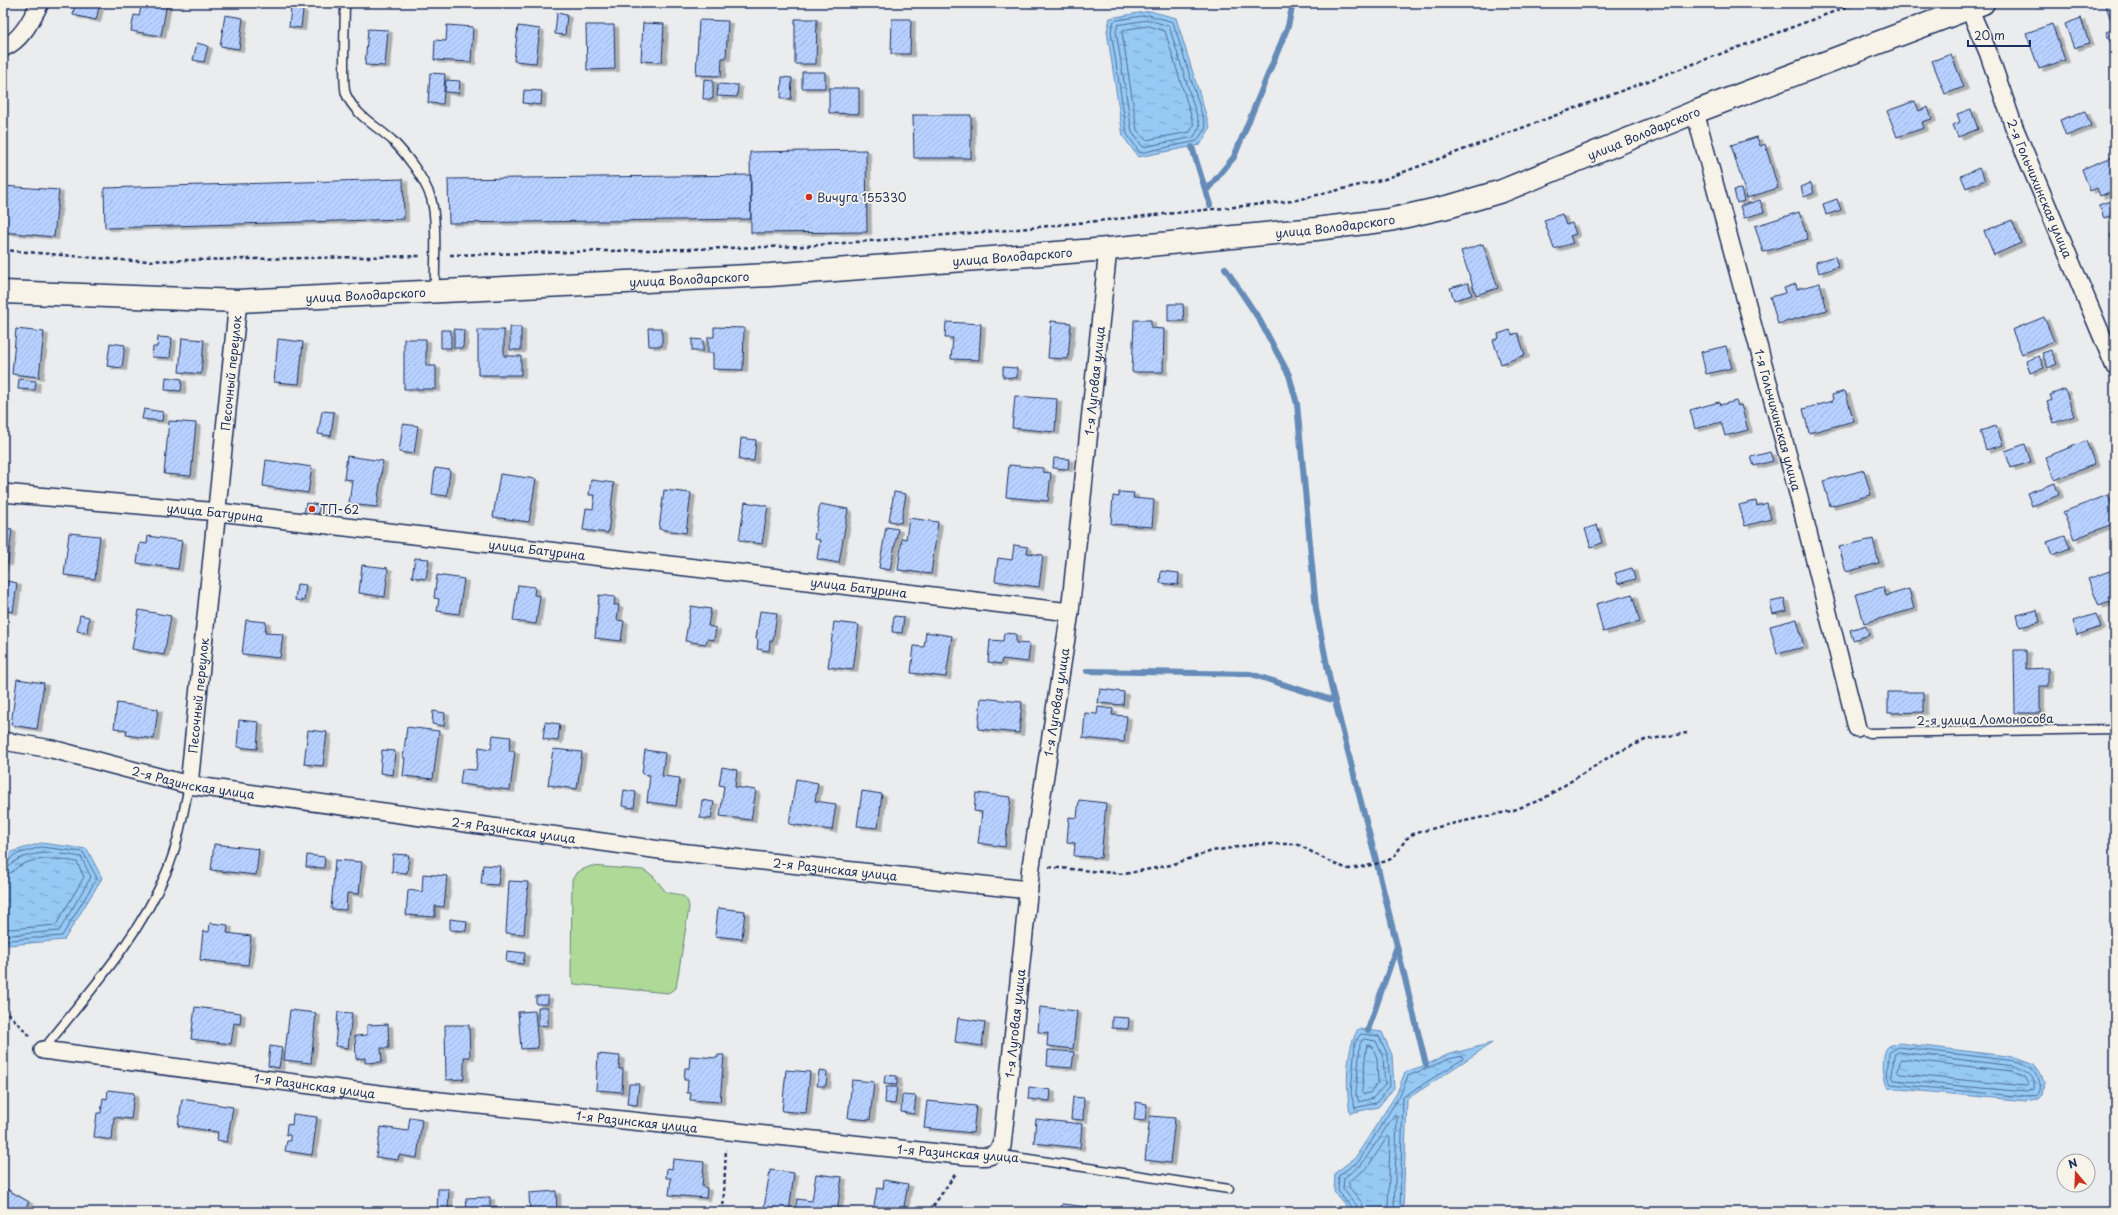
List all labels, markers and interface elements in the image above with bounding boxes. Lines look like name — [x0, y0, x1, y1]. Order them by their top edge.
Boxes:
scale bar — [1968, 22, 2030, 48]
text: 20 m — [1974, 26, 2005, 44]
street label: улица Володарского — [1584, 102, 1703, 164]
street label: 2-я Гольчихинская улица — [2003, 116, 2077, 261]
place label: Вичуга 155330 — [817, 188, 907, 206]
marker: Вичуга 155330 — [804, 192, 814, 202]
street label: улица Володарского — [1274, 210, 1397, 242]
street label: улица Володарского — [952, 243, 1073, 270]
street label: улица Володарского — [629, 267, 750, 291]
street label: улица Володарского — [305, 283, 426, 307]
street label: Песочный переулок — [216, 314, 246, 432]
street label: 1-я Луговая улица — [1080, 325, 1109, 436]
street label: 1-я Гольчихинская улица — [1750, 347, 1806, 493]
street label: улица Батурина — [166, 499, 265, 526]
place label: ТП-62 — [320, 500, 359, 518]
marker: ТП-62 — [307, 504, 317, 514]
street label: улица Батурина — [488, 535, 587, 564]
street label: улица Батурина — [809, 573, 909, 602]
street label: Песочный переулок — [183, 636, 213, 754]
street label: 1-я Луговая улица — [1039, 646, 1073, 758]
street label: 2-я улица Ломоносова — [1916, 709, 2054, 729]
street label: 2-я Разинская улица — [130, 761, 256, 803]
street label: 2-я Разинская улица — [450, 812, 577, 847]
street label: 2-я Разинская улица — [772, 853, 899, 885]
street label: 1-я Луговая улица — [1000, 968, 1029, 1079]
street label: 1-я Разинская улица — [253, 1069, 377, 1102]
street label: 1-я Разинская улица — [575, 1106, 699, 1137]
street label: 1-я Разинская улица — [897, 1140, 1020, 1166]
north arrow — [2056, 1153, 2096, 1193]
text: N — [2066, 1154, 2080, 1173]

